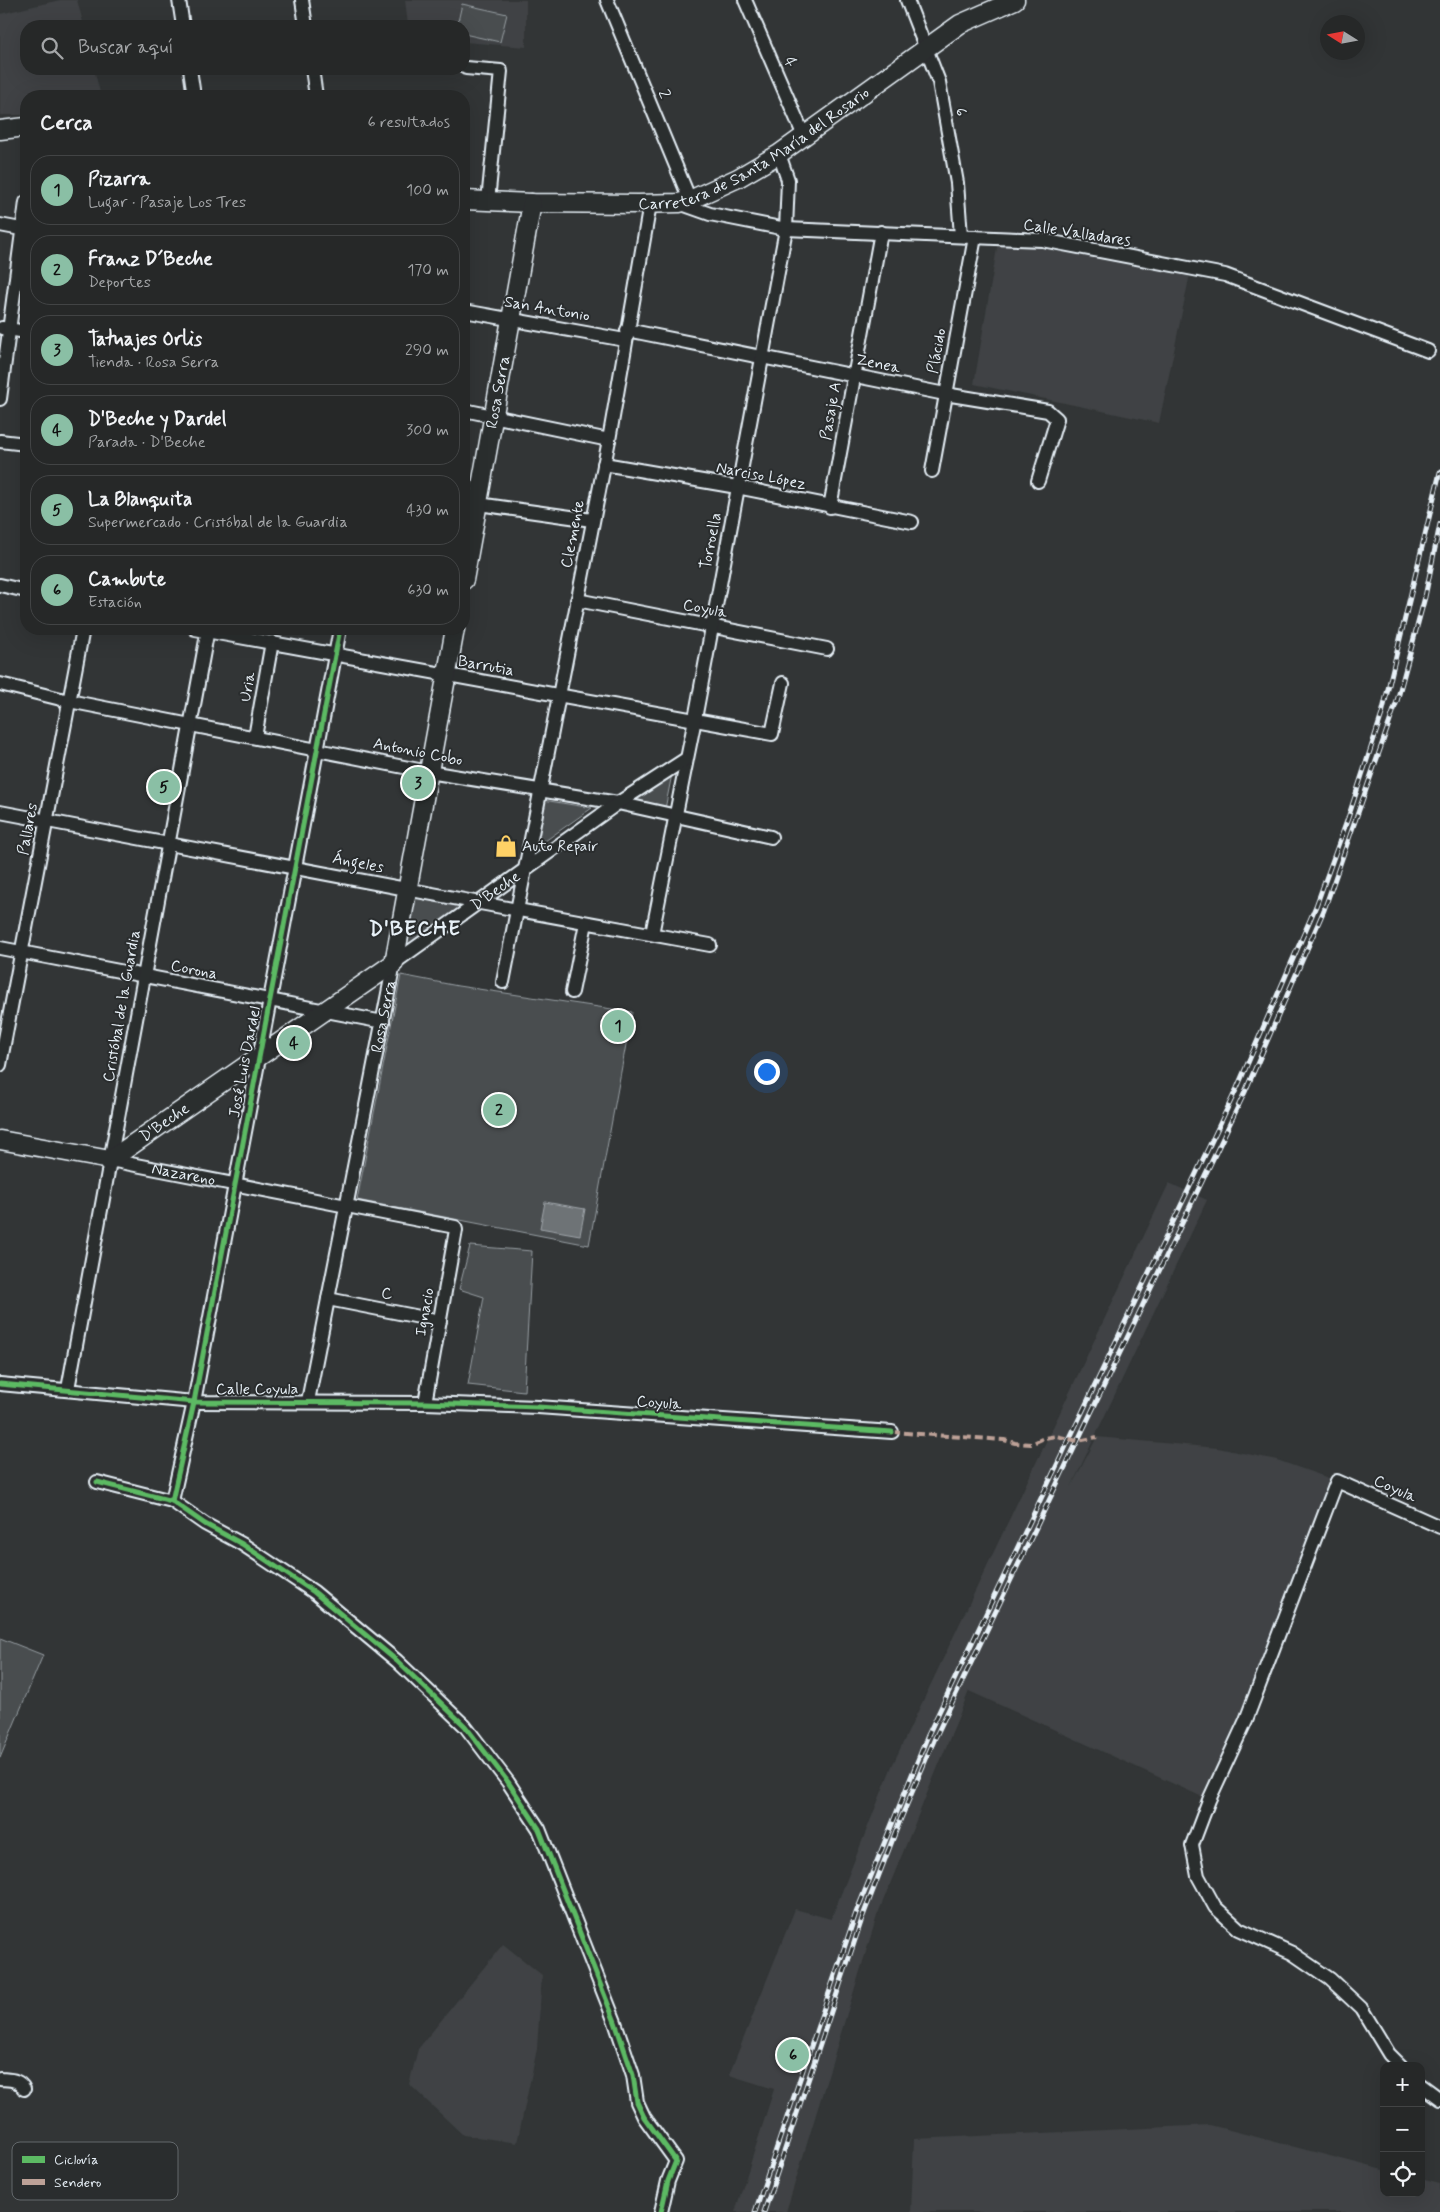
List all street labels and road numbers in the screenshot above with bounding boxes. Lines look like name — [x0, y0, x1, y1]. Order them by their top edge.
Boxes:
street label: 4 — [779, 54, 801, 70]
street label: Carretera de Santa María del Rosario — [638, 82, 873, 214]
street label: 2 — [653, 86, 675, 102]
street label: 6 — [950, 106, 972, 118]
street label: Calle Valladares — [1022, 214, 1132, 252]
street label: San Antonio — [503, 291, 591, 327]
street label: Plácido — [922, 327, 952, 375]
street label: Zenea — [854, 349, 903, 379]
street label: Rosa Serra — [481, 354, 515, 430]
street label: Pasaje A — [816, 380, 846, 442]
street label: Narciso López — [714, 457, 808, 495]
street label: Clemente — [556, 498, 590, 570]
street label: Torroella — [695, 511, 727, 571]
street label: Coyula — [681, 594, 729, 624]
street label: Barrutia — [456, 651, 516, 681]
street label: Uria — [235, 670, 261, 704]
street label: Antonio Cobo — [371, 733, 465, 771]
street label: Pallares — [13, 801, 43, 857]
street label: Ángeles — [330, 848, 385, 879]
street label: D'Beche — [466, 866, 524, 915]
street label: Cristóbal de la Guardia — [98, 928, 146, 1084]
street label: Corona — [169, 955, 219, 985]
street label: Rosa Serra — [366, 978, 401, 1054]
street label: José Luis Dardel — [224, 1005, 266, 1119]
street label: D'Beche — [135, 1098, 194, 1147]
street label: Nazareno — [150, 1158, 217, 1191]
street label: C — [379, 1283, 395, 1305]
street label: Ignacio — [410, 1286, 440, 1338]
street label: Calle Coyula — [216, 1379, 299, 1400]
street label: Coyula — [636, 1391, 682, 1415]
street label: Coyula — [1370, 1470, 1420, 1508]

